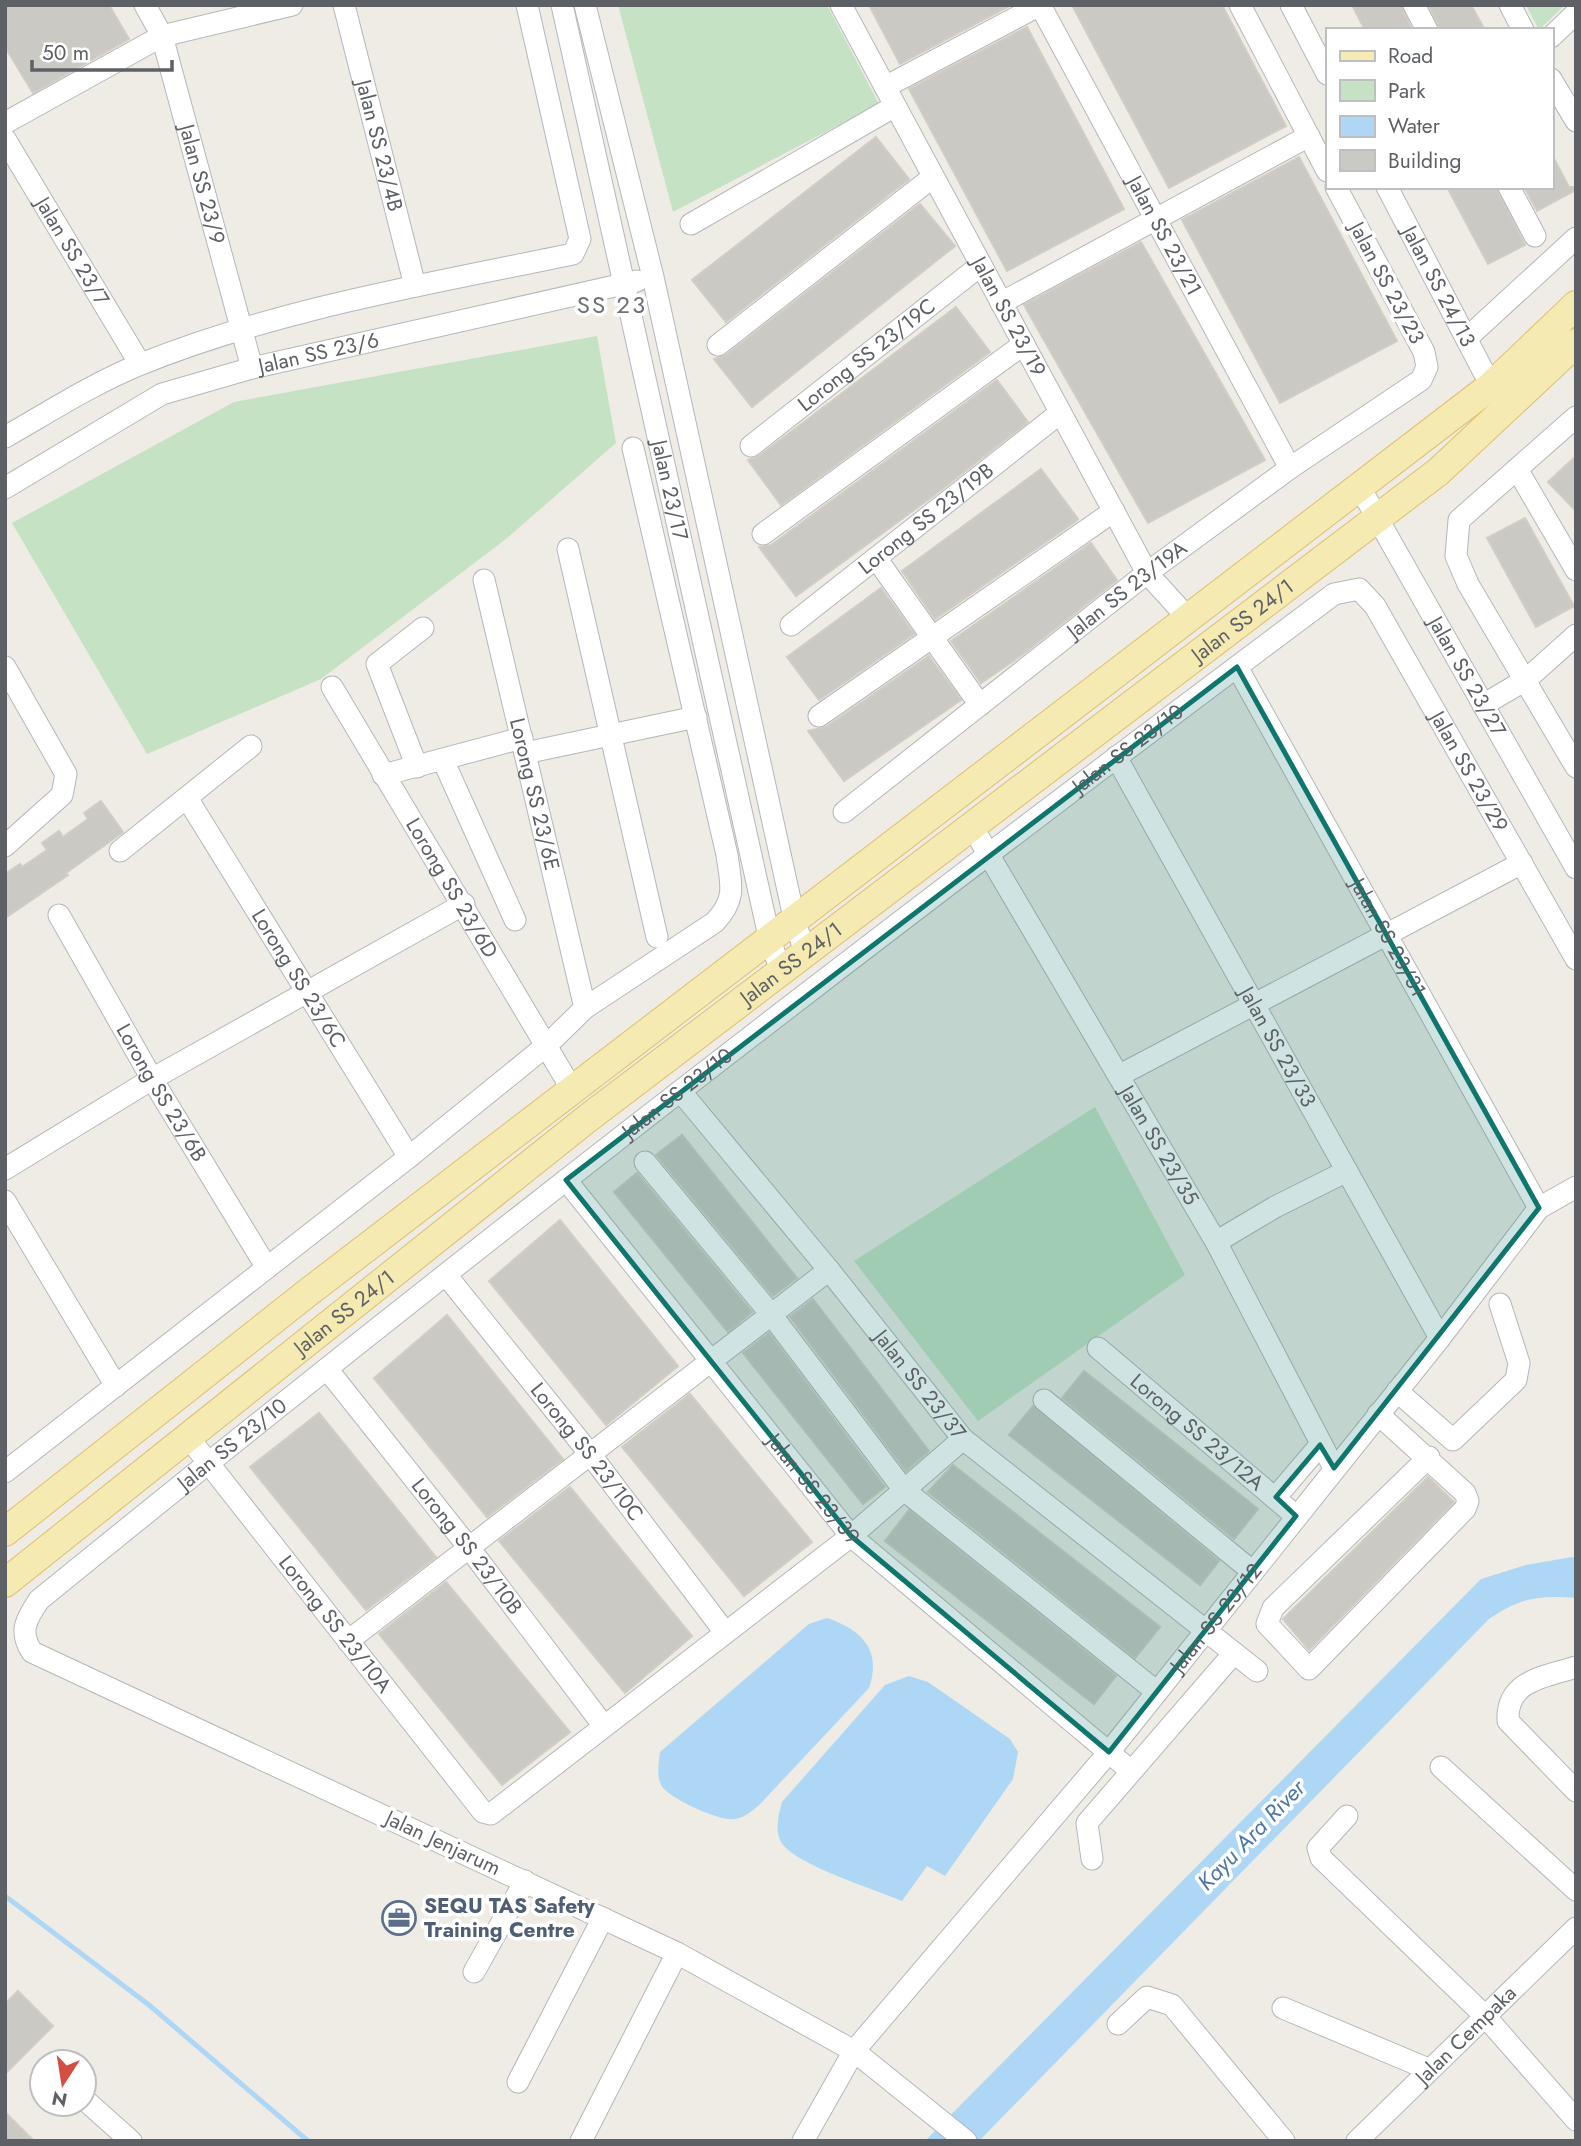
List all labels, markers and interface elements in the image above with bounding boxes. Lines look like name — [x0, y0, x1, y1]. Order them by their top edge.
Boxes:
scale bar — [32, 28, 172, 72]
legend — [1326, 28, 1553, 189]
text: 50 m — [42, 38, 89, 68]
text: Road — [1388, 41, 1433, 71]
street label: Jalan SS 23/4B — [348, 74, 411, 215]
text: Park — [1388, 76, 1426, 106]
text: Water — [1388, 111, 1441, 141]
street label: Jalan SS 23/9 — [171, 118, 233, 247]
text: Building — [1388, 146, 1461, 176]
street label: Jalan SS 23/21 — [1118, 168, 1209, 301]
street label: Jalan SS 23/7 — [27, 189, 117, 311]
street label: Jalan SS 23/23 — [1341, 214, 1432, 349]
street label: Jalan SS 24/13 — [1393, 218, 1483, 352]
street label: Jalan SS 23/19 — [963, 249, 1053, 382]
district label: SS 23 — [577, 287, 647, 322]
street label: Lorong SS 23/19C — [791, 291, 942, 419]
street label: Jalan SS 23/6 — [253, 325, 382, 382]
street label: Jalan 23/17 — [643, 434, 696, 543]
street label: Lorong SS 23/19B — [852, 456, 1000, 581]
street label: Jalan SS 23/19A — [1058, 533, 1193, 647]
street label: Jalan SS 24/1 — [1183, 572, 1300, 671]
street label: Jalan SS 23/27 — [1420, 608, 1513, 742]
street label: Jalan SS 23/10 — [1063, 697, 1190, 803]
street label: Jalan SS 23/29 — [1421, 703, 1516, 837]
street label: Lorong SS 23/6E — [502, 715, 567, 873]
street label: Lorong SS 23/6D — [398, 812, 505, 964]
street label: Jalan SS 23/31 — [1341, 870, 1433, 1002]
street label: Lorong SS 23/6C — [244, 903, 353, 1054]
street label: Jalan SS 24/1 — [731, 915, 849, 1014]
street label: Jalan SS 23/33 — [1231, 979, 1323, 1113]
street label: Lorong SS 23/6B — [109, 1018, 214, 1167]
street label: Jalan SS 23/10 — [613, 1041, 739, 1148]
street label: Jalan SS 23/35 — [1111, 1077, 1206, 1211]
street label: Jalan SS 24/1 — [285, 1263, 401, 1364]
street label: Jalan SS 23/37 — [865, 1321, 973, 1446]
street label: Lorong SS 23/12A — [1124, 1367, 1271, 1498]
street label: Lorong SS 23/10C — [523, 1376, 651, 1527]
street label: Jalan SS 23/10 — [169, 1391, 293, 1499]
street label: Jalan SS 23/39 — [758, 1425, 866, 1552]
street label: Lorong SS 23/10B — [404, 1472, 530, 1621]
street label: Lorong SS 23/10A — [271, 1549, 399, 1699]
street label: Jalan SS 23/12 — [1161, 1557, 1269, 1681]
water label: Kayu Ara River — [1189, 1771, 1314, 1898]
street label: Jalan Jenjarum — [378, 1802, 506, 1883]
place label: SEQU TAS Safety Training Centre — [424, 1891, 596, 1945]
office icon: SEQU TAS Safety Training Centre — [380, 1899, 418, 1937]
street label: Jalan Cempaka — [1407, 1979, 1523, 2093]
north arrow — [28, 2048, 98, 2118]
text: N — [49, 2084, 70, 2114]

